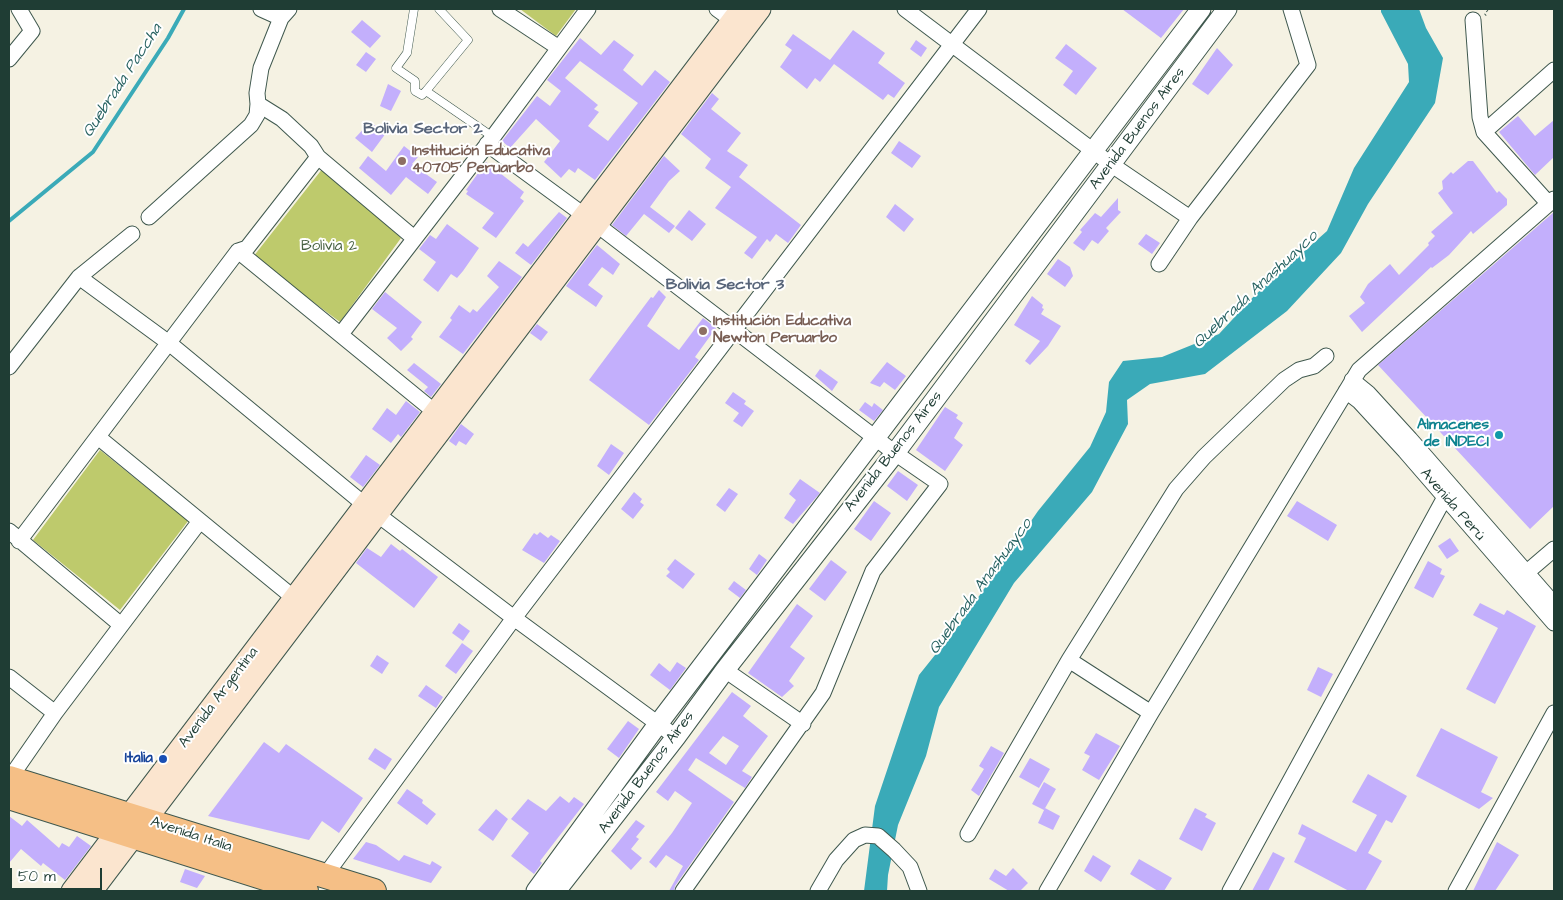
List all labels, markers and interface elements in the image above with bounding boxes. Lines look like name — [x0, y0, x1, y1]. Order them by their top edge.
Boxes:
water label: Quebrada Paccha — [79, 21, 167, 141]
street label: Avenida Buenos Aires — [1086, 64, 1190, 194]
district label: Bolivia Sector 2 — [363, 120, 483, 140]
place label: Institución Educativa 40705 Peruarbo — [412, 143, 550, 178]
marker: Institución Educativa 40705 Peruarbo — [396, 155, 408, 167]
water label: Quebrada Anashuayco — [1190, 227, 1322, 353]
park label: Bolivia 2 — [301, 238, 357, 256]
district label: Bolivia Sector 3 — [666, 276, 784, 296]
place label: Institución Educativa Newton Peruarbo — [713, 313, 851, 348]
marker: Institución Educativa Newton Peruarbo — [697, 325, 709, 337]
street label: Avenida Buenos Aires — [841, 388, 947, 516]
place label: Almacenes de INDECI — [1417, 417, 1489, 452]
marker: Almacenes de INDECI — [1493, 429, 1505, 441]
street label: Avenida Perú — [1416, 465, 1488, 545]
water label: Quebrada Anashuayco — [925, 515, 1037, 659]
street label: Avenida Argentina — [175, 644, 263, 752]
street label: Avenida Buenos Aires — [595, 708, 699, 838]
place label: Italia — [125, 750, 153, 768]
marker: Italia — [157, 753, 169, 765]
street label: Avenida Italia — [148, 813, 234, 857]
scale bar — [12, 858, 105, 890]
text: 50 m — [18, 866, 56, 887]

